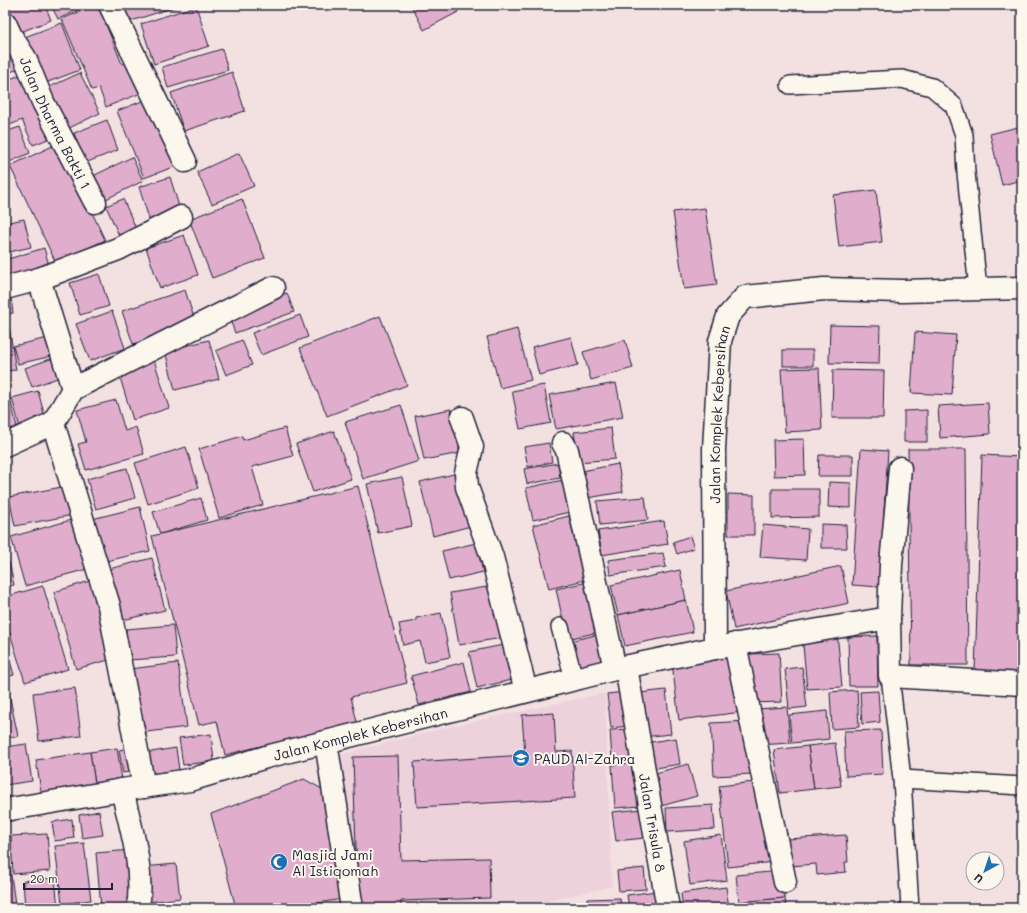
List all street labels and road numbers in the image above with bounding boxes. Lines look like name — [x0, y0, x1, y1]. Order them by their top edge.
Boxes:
street label: Jalan Dharma Bakti 1 — [16, 54, 96, 192]
street label: Jalan Komplek Kebersihan — [704, 323, 734, 504]
street label: Jalan Komplek Kebersihan — [271, 702, 449, 764]
street label: Jalan Trisula 8 — [635, 772, 671, 873]

